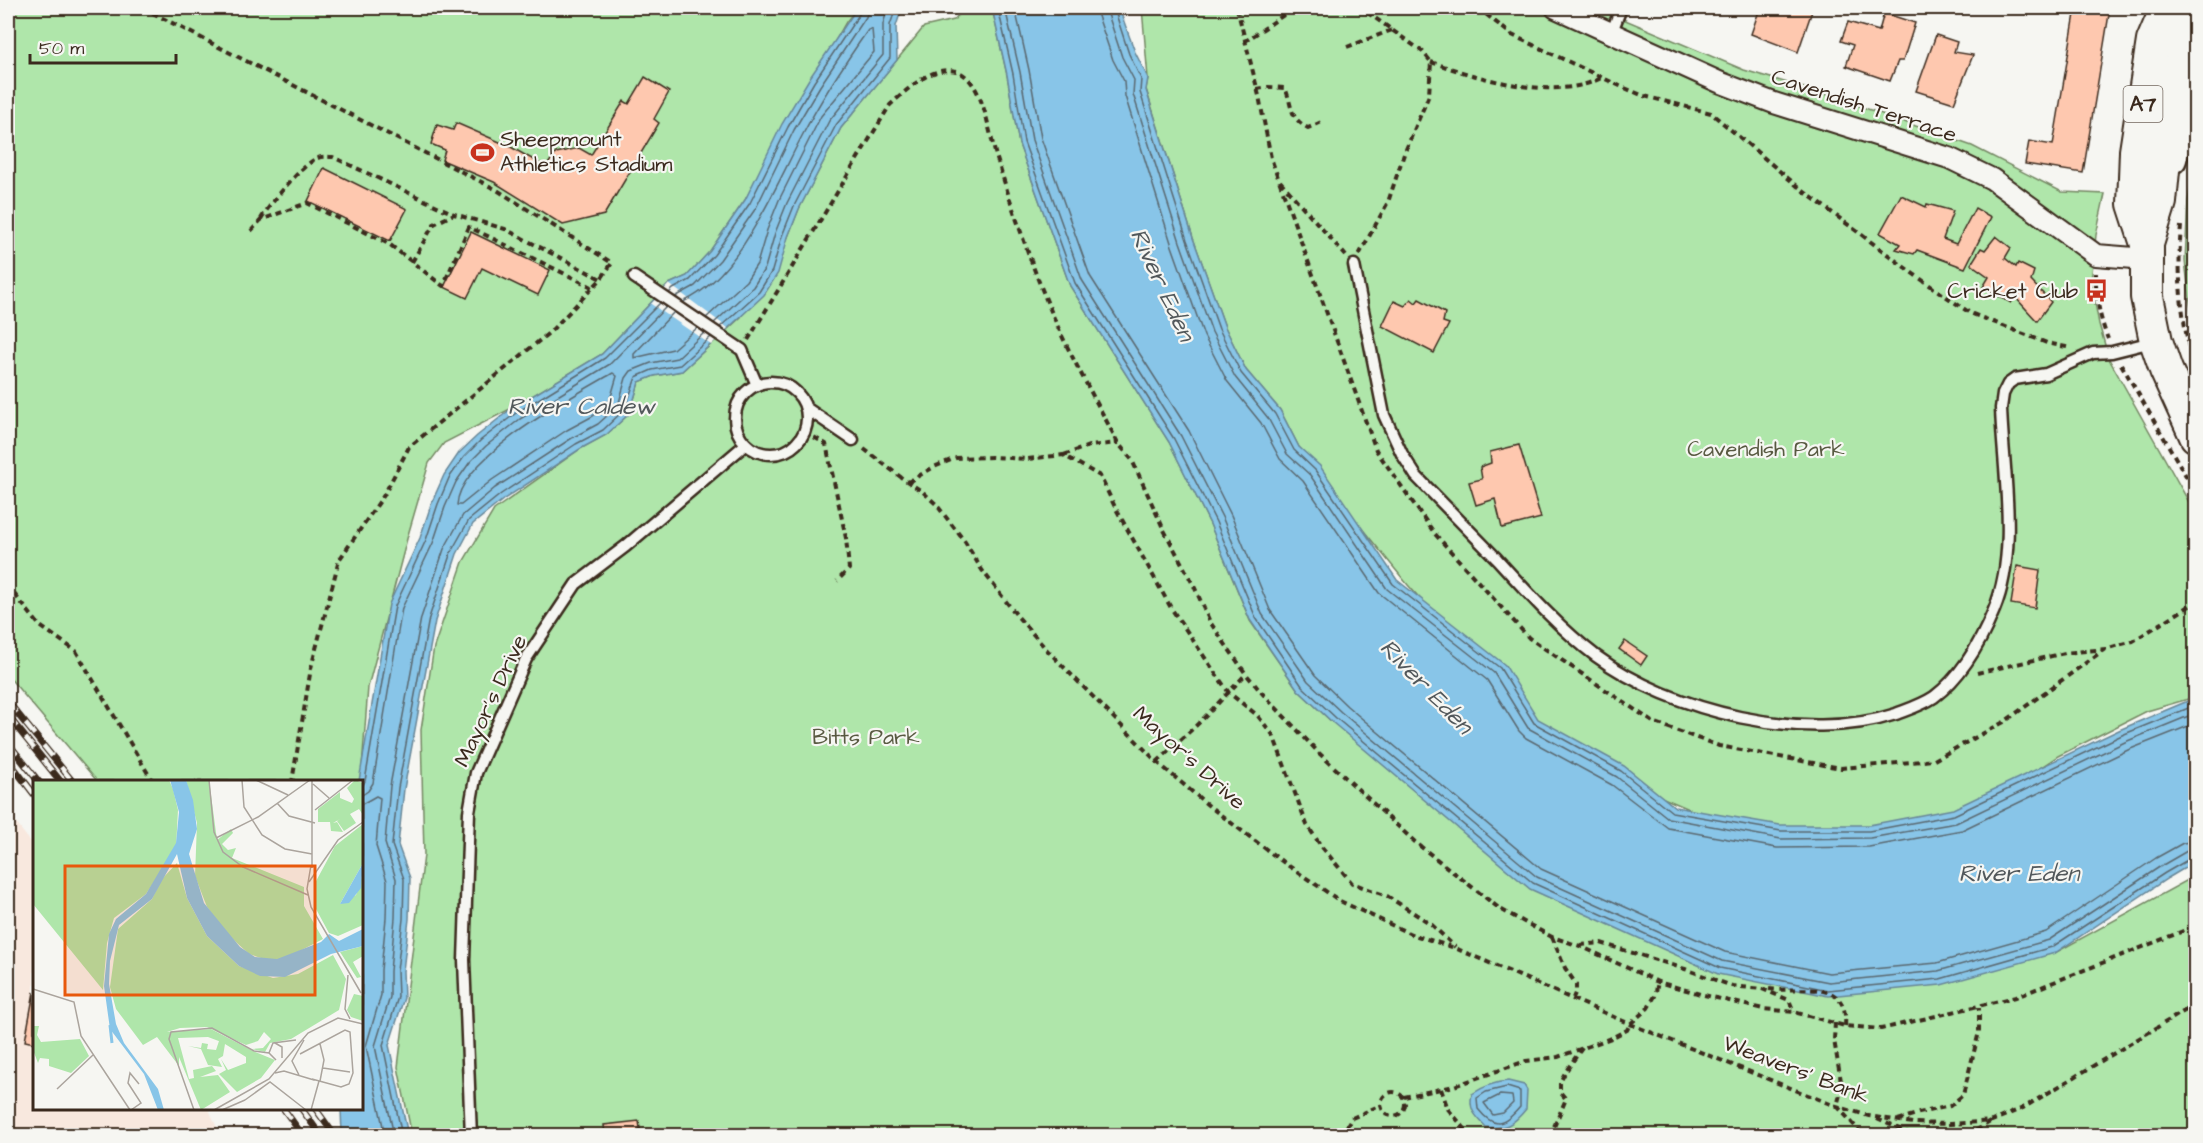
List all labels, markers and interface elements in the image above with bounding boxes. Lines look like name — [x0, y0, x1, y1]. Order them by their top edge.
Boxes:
scale bar — [30, 27, 176, 65]
text: 50 m — [39, 36, 84, 61]
street label: Cavendish Terrace — [1767, 61, 1961, 151]
road number: A7 — [2124, 86, 2162, 122]
place label: Sheepmount Athletics Stadium — [500, 124, 672, 180]
sports icon: Sheepmount Athletics Stadium — [469, 139, 495, 165]
water label: River Eden — [1121, 223, 1204, 349]
place label: Cricket Club — [1947, 276, 2078, 307]
bus stop icon: Cricket Club — [2083, 278, 2109, 304]
water label: River Caldew — [508, 390, 656, 424]
park label: Cavendish Park — [1687, 434, 1845, 465]
street label: Mayor's Drive — [447, 630, 536, 773]
water label: River Eden — [1372, 632, 1481, 744]
street label: Mayor's Drive — [1125, 699, 1252, 818]
park label: Bitts Park — [812, 722, 920, 753]
inset map — [33, 780, 363, 1110]
water label: River Eden — [1959, 857, 2081, 891]
street label: Weavers' Bank — [1719, 1028, 1874, 1112]

